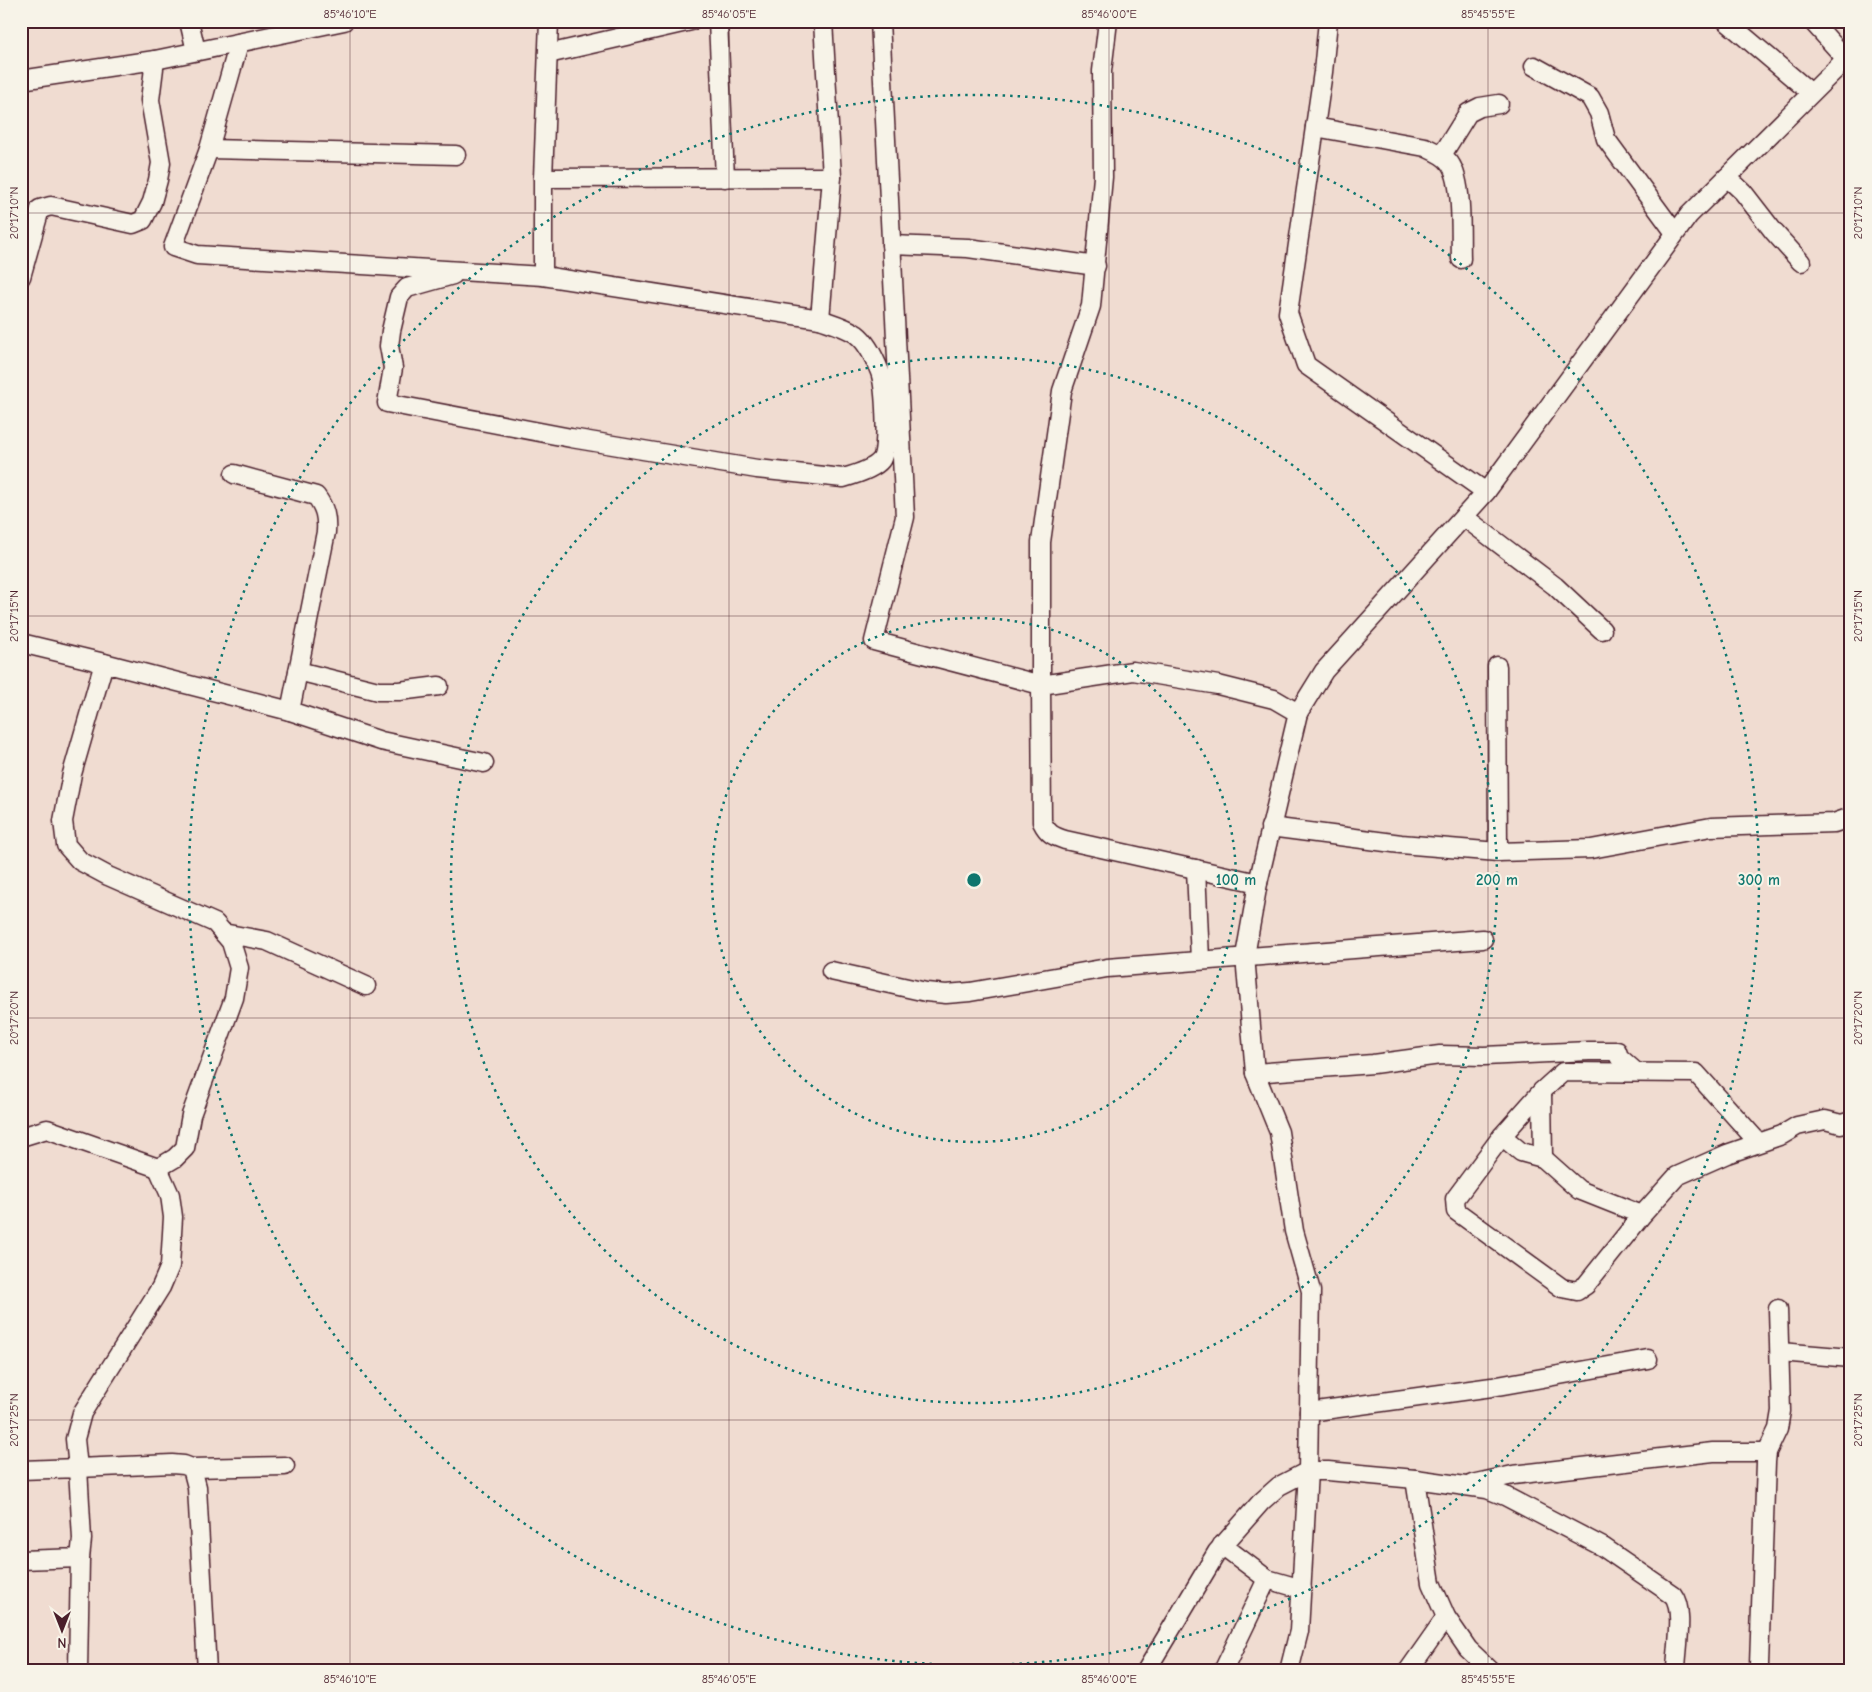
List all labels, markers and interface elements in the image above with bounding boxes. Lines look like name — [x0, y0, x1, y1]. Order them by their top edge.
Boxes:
text: 85°46'10"E — [324, 7, 376, 21]
text: 85°46'05"E — [702, 7, 756, 21]
text: 85°46'00"E — [1081, 7, 1137, 21]
text: 85°45'55"E — [1461, 7, 1515, 21]
text: 20°17'10"N — [7, 187, 21, 239]
text: 20°17'10"N — [1851, 187, 1865, 239]
text: 20°17'15"N — [7, 590, 21, 642]
text: 20°17'15"N — [1851, 590, 1865, 642]
centre of rings — [965, 871, 983, 889]
text: 100 m — [1216, 871, 1256, 889]
text: 200 m — [1476, 871, 1518, 889]
text: 300 m — [1738, 871, 1780, 889]
text: 20°17'20"N — [7, 991, 21, 1045]
text: 20°17'20"N — [1851, 991, 1865, 1045]
text: 20°17'25"N — [7, 1393, 21, 1447]
text: 20°17'25"N — [1851, 1393, 1865, 1447]
north arrow — [38, 1604, 88, 1654]
text: N — [57, 1634, 67, 1651]
text: 85°46'10"E — [324, 1672, 376, 1686]
text: 85°46'05"E — [702, 1672, 756, 1686]
text: 85°46'00"E — [1081, 1672, 1137, 1686]
text: 85°45'55"E — [1461, 1672, 1515, 1686]

